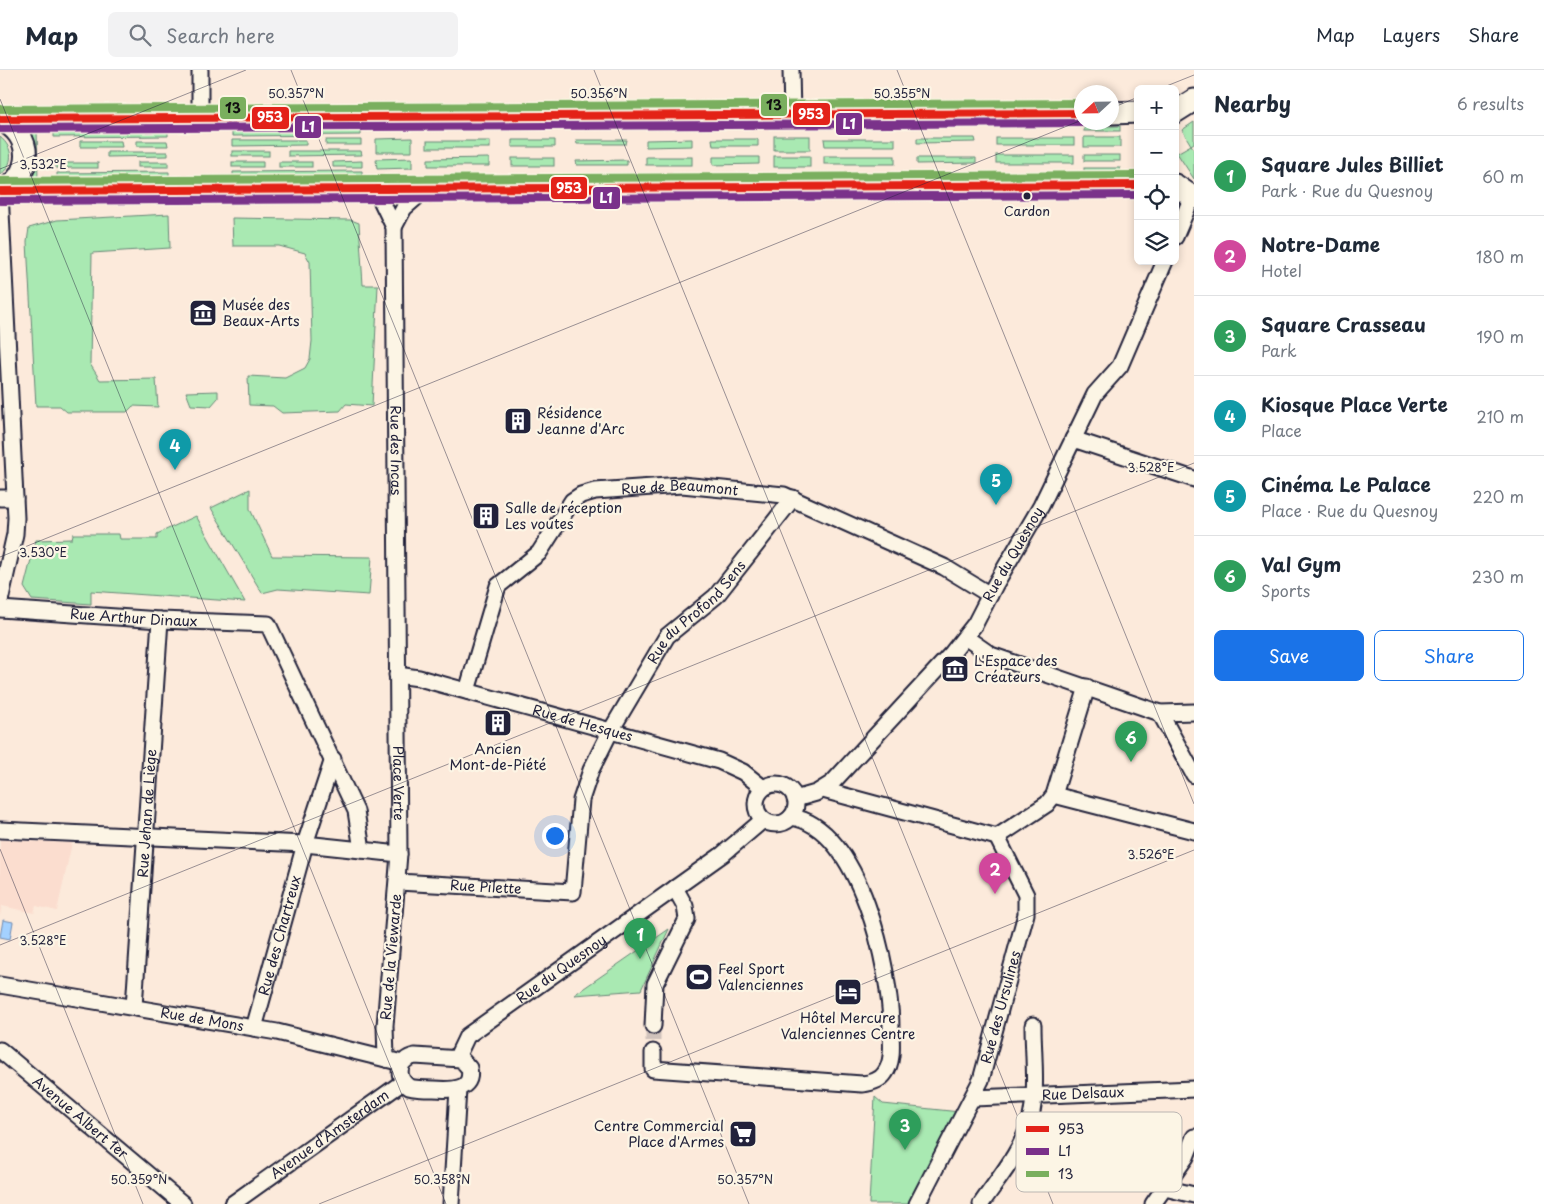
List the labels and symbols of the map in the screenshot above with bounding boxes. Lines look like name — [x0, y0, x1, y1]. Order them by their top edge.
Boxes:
text: 50.357°N — [268, 84, 324, 102]
text: 50.356°N — [570, 84, 628, 102]
text: 50.355°N — [874, 84, 930, 102]
north arrow — [1074, 85, 1119, 130]
line badge: 13 — [760, 93, 788, 117]
text: 13 — [766, 94, 782, 115]
line badge: 13 — [219, 96, 247, 120]
text: 13 — [225, 97, 241, 118]
line badge: 953 — [792, 102, 831, 126]
text: 953 — [798, 103, 824, 124]
line badge: 953 — [251, 106, 290, 130]
text: 953 — [257, 106, 283, 127]
line badge: L1 — [835, 112, 863, 136]
text: L1 — [842, 113, 856, 134]
line badge: L1 — [294, 115, 322, 139]
text: L1 — [301, 116, 315, 137]
text: 3.532°E — [19, 155, 67, 173]
line badge: 953 — [550, 176, 588, 200]
text: 953 — [556, 177, 582, 198]
line badge: L1 — [592, 186, 621, 210]
text: L1 — [599, 187, 613, 208]
marker: Cardon — [1022, 191, 1032, 201]
place label: Cardon — [1004, 201, 1050, 220]
place label: Musée des Beaux-Arts — [222, 294, 300, 331]
museum icon: Musée des Beaux-Arts — [188, 298, 218, 328]
place label: Résidence Jeanne d'Arc — [537, 402, 625, 439]
street label: Rue des Incas — [385, 405, 407, 495]
building icon: Résidence Jeanne d'Arc — [503, 406, 533, 436]
pin: 4 — [159, 429, 191, 470]
text: 3.528°E — [1127, 458, 1175, 476]
pin: 5 — [980, 464, 1012, 505]
street label: Rue de Beaumont — [620, 474, 739, 500]
place label: Salle de réception Les voutes — [505, 497, 622, 534]
building icon: Salle de réception Les voutes — [471, 501, 501, 531]
street label: Rue du Quesnoy — [977, 503, 1048, 605]
text: 3.530°E — [19, 543, 67, 561]
street label: Rue du Profond Sens — [642, 556, 750, 668]
street label: Rue Arthur Dinaux — [69, 603, 198, 631]
place label: L'Espace des Créateurs — [974, 650, 1057, 687]
museum icon: L'Espace des Créateurs — [940, 654, 970, 684]
street label: Rue de Hesques — [530, 699, 635, 747]
building icon: Ancien Mont-de-Piété — [483, 708, 513, 738]
pin: 6 — [1115, 721, 1147, 762]
place label: Ancien Mont-de-Piété — [450, 738, 547, 775]
street label: Place Verte — [388, 746, 410, 821]
street label: Rue Jehan de Liège — [132, 748, 161, 878]
your location — [542, 823, 568, 849]
text: 3.526°E — [1127, 845, 1175, 863]
pin: 2 — [979, 853, 1011, 894]
street label: Rue des Chartreux — [253, 873, 306, 998]
street label: Rue Pilette — [450, 874, 522, 899]
street label: Rue de la Viewarde — [375, 893, 406, 1021]
pin: 1 — [624, 918, 656, 959]
street label: Rue du Quesnoy — [512, 929, 611, 1008]
text: 3.528°E — [19, 931, 67, 949]
street label: Rue des Ursulines — [975, 948, 1026, 1066]
place label: Feel Sport Valenciennes — [718, 958, 803, 995]
sports icon: Feel Sport Valenciennes — [684, 962, 714, 992]
hotel icon: Hôtel Mercure Valenciennes Centre — [833, 977, 863, 1007]
street label: Rue de Mons — [159, 1001, 246, 1036]
place label: Hôtel Mercure Valenciennes Centre — [781, 1007, 915, 1044]
street label: Avenue Albert 1er — [28, 1071, 133, 1164]
street label: Rue Delsaux — [1041, 1081, 1124, 1105]
street label: Avenue d'Amsterdam — [266, 1084, 393, 1184]
pin: 3 — [889, 1109, 921, 1150]
legend — [1016, 1112, 1182, 1192]
place label: Centre Commercial Place d'Armes — [594, 1115, 724, 1152]
text: 953 — [1058, 1118, 1084, 1139]
supermarket icon: Centre Commercial Place d'Armes — [728, 1119, 758, 1149]
text: L1 — [1058, 1140, 1071, 1161]
text: 13 — [1058, 1163, 1074, 1184]
text: 50.359°N — [111, 1170, 167, 1188]
text: 50.358°N — [414, 1170, 470, 1188]
text: 50.357°N — [717, 1170, 773, 1188]

